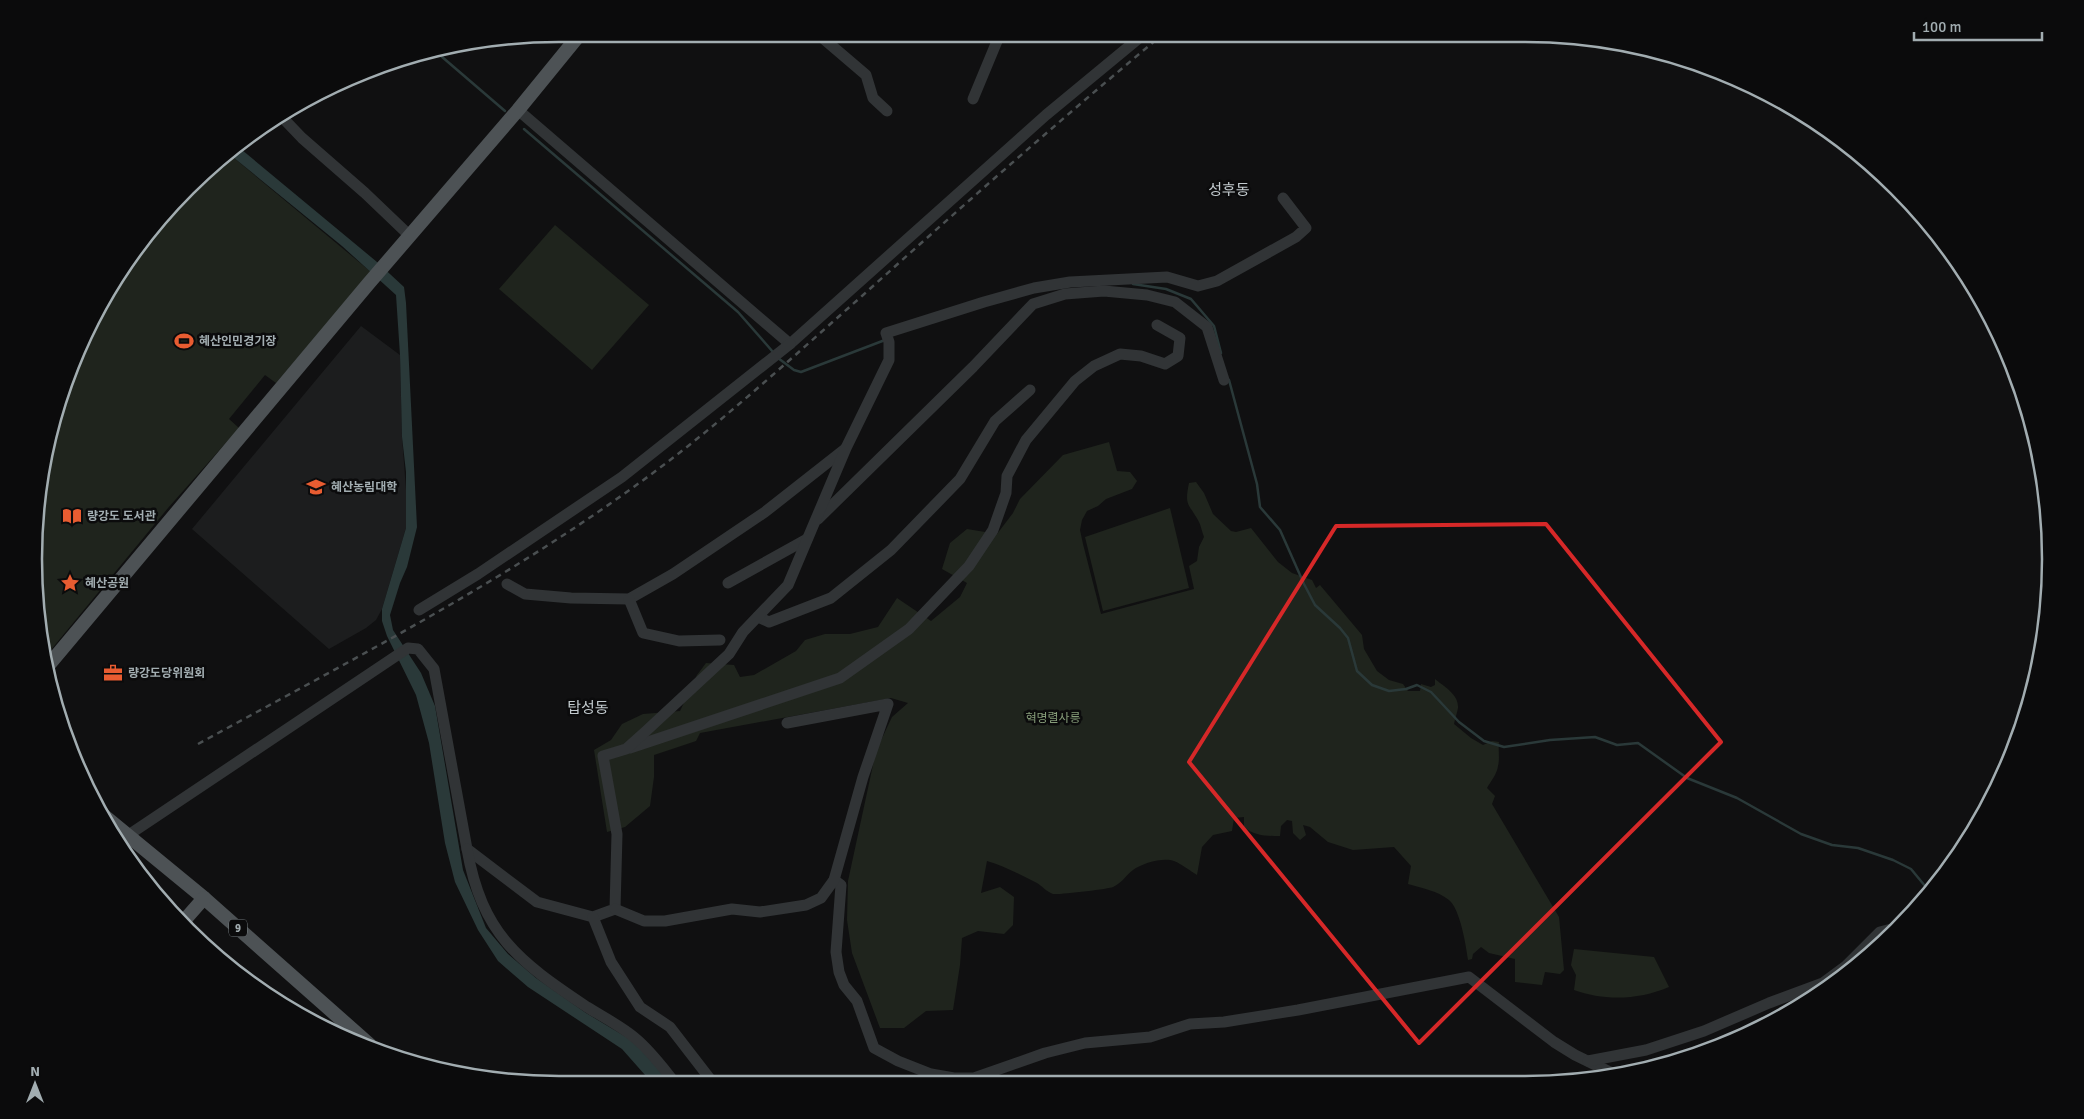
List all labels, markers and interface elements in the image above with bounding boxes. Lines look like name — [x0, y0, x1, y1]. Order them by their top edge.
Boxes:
scale bar — [1914, 10, 2042, 42]
text: 100 m — [1922, 18, 1962, 36]
district label: 성후동 — [1208, 181, 1250, 199]
sports icon: 혜산인민경기장 — [173, 330, 195, 352]
place label: 혜산인민경기장 — [199, 334, 276, 349]
school or university icon: 혜산농림대학 — [305, 476, 327, 498]
place label: 혜산농림대학 — [331, 480, 397, 495]
library icon: 량강도 도서관 — [61, 505, 83, 527]
place label: 량강도 도서관 — [87, 509, 156, 524]
place icon: 혜산공원 — [59, 572, 81, 594]
place label: 혜산공원 — [85, 576, 129, 591]
office icon: 량강도당위원회 — [102, 662, 124, 684]
place label: 량강도당위원회 — [128, 666, 205, 681]
district label: 탑성동 — [567, 699, 609, 717]
park label: 혁명렬사릉 — [1025, 711, 1081, 726]
road number: 9 — [229, 920, 247, 936]
north arrow — [10, 1059, 60, 1109]
text: N — [30, 1063, 40, 1080]

